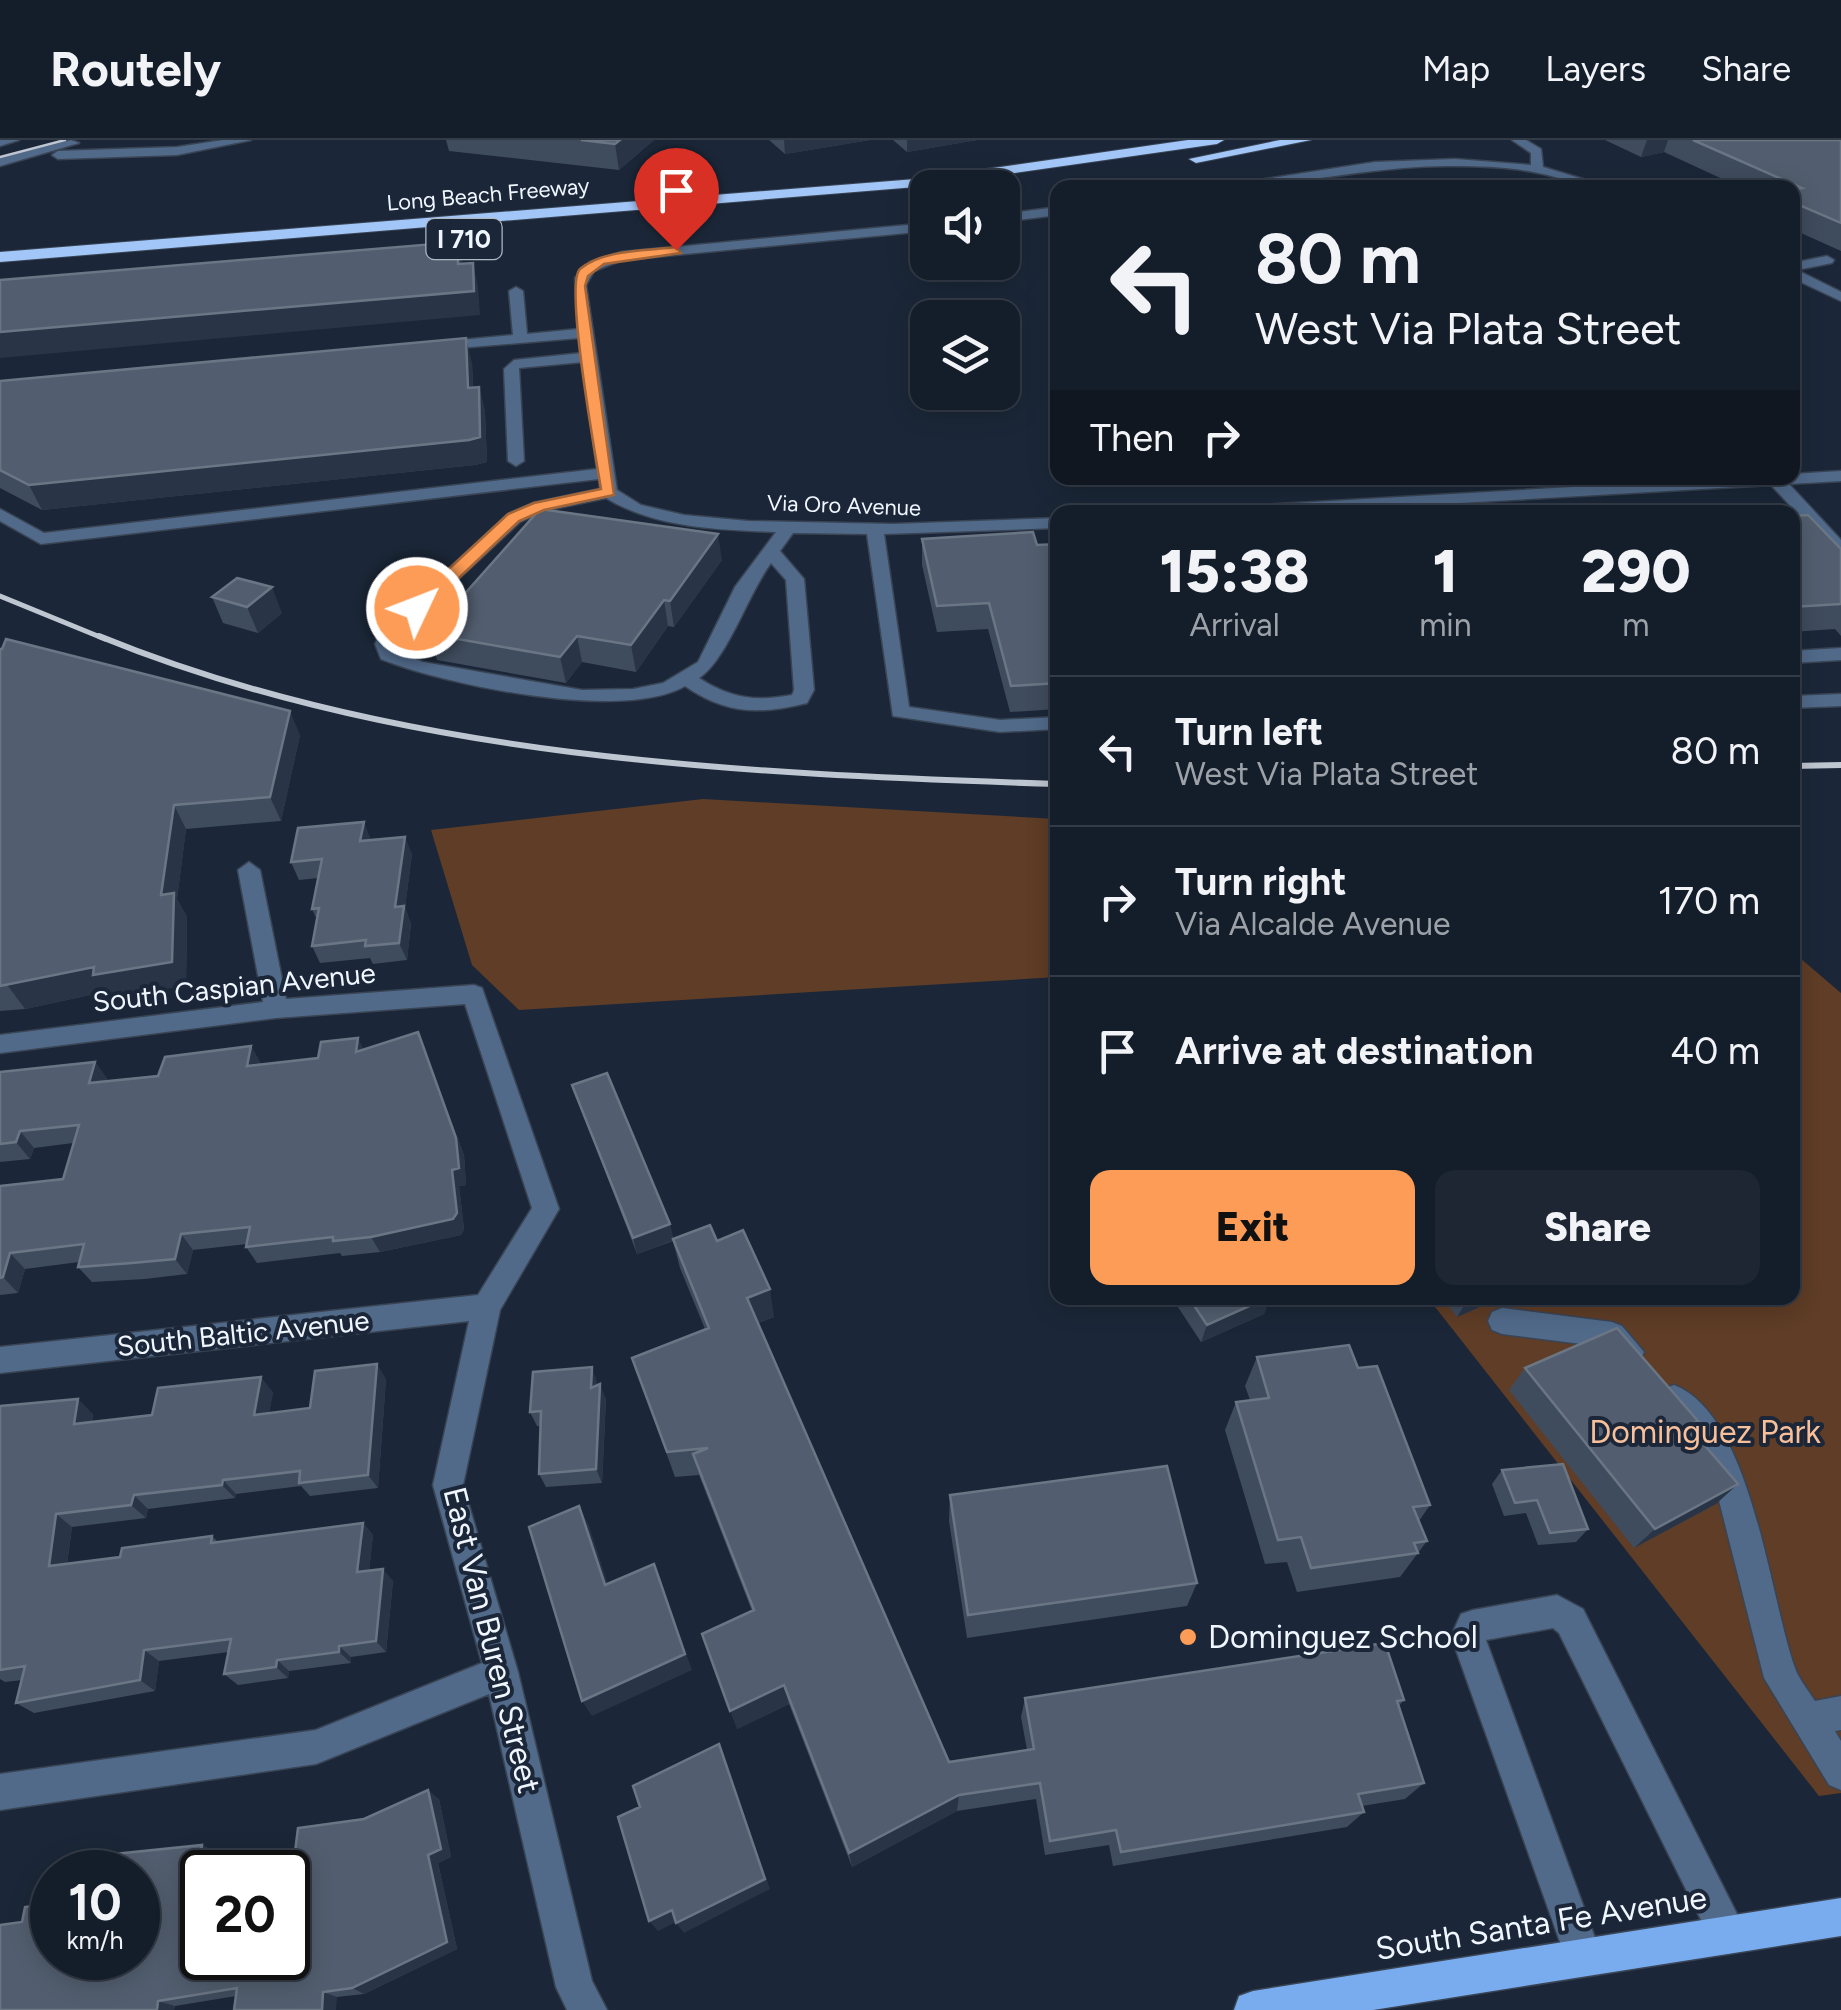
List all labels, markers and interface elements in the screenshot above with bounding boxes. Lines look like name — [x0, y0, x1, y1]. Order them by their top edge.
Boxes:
text: Routely — [50, 40, 221, 98]
text: Map — [1422, 48, 1490, 90]
text: Layers — [1545, 48, 1646, 90]
text: Share — [1701, 48, 1791, 90]
pin — [634, 148, 719, 251]
icon: arrive — [649, 163, 704, 218]
map controls — [910, 170, 1020, 410]
button: sound — [910, 170, 1020, 280]
street label: Long Beach Freeway — [385, 172, 591, 217]
text: 80 m — [1255, 216, 1421, 301]
road number: I 710 — [426, 219, 502, 259]
icon: left — [1090, 220, 1220, 350]
button: layers — [910, 300, 1020, 410]
text: West Via Plata Street — [1255, 301, 1682, 355]
icon: right — [1194, 410, 1249, 465]
text: Then — [1090, 415, 1174, 461]
street label: Via Oro Avenue — [767, 489, 921, 522]
text: 15:38 — [1159, 535, 1310, 607]
text: 1 — [1433, 535, 1458, 607]
text: 290 — [1581, 535, 1691, 607]
position arrow — [365, 556, 469, 660]
text: Arrival — [1189, 606, 1280, 644]
text: min — [1419, 606, 1472, 644]
text: m — [1622, 606, 1649, 644]
text: Turn left — [1175, 709, 1323, 755]
icon: left — [1090, 724, 1145, 779]
text: 80 m — [1671, 728, 1760, 774]
text: West Via Plata Street — [1175, 755, 1478, 793]
text: Turn right — [1175, 859, 1347, 905]
icon: right — [1090, 874, 1145, 929]
text: 170 m — [1658, 878, 1760, 924]
text: Via Alcalde Avenue — [1175, 905, 1451, 943]
street label: South Caspian Avenue — [91, 955, 377, 1019]
icon: arrive — [1090, 1024, 1145, 1079]
text: Arrive at destination — [1175, 1028, 1533, 1074]
text: 40 m — [1670, 1028, 1760, 1074]
button: Exit — [1090, 1170, 1415, 1285]
button: Share — [1435, 1170, 1760, 1285]
street label: South Baltic Avenue — [115, 1303, 371, 1363]
park label: Dominguez Park — [1589, 1413, 1821, 1451]
street label: East Van Buren Street — [436, 1483, 548, 1797]
place label: Dominguez School — [1208, 1618, 1478, 1656]
marker: Dominguez School — [1177, 1626, 1199, 1648]
speed limit sign: 20 — [180, 1850, 310, 1980]
text: 10 — [68, 1872, 122, 1933]
street label: South Santa Fe Avenue — [1373, 1878, 1709, 1968]
text: km/h — [66, 1925, 124, 1955]

